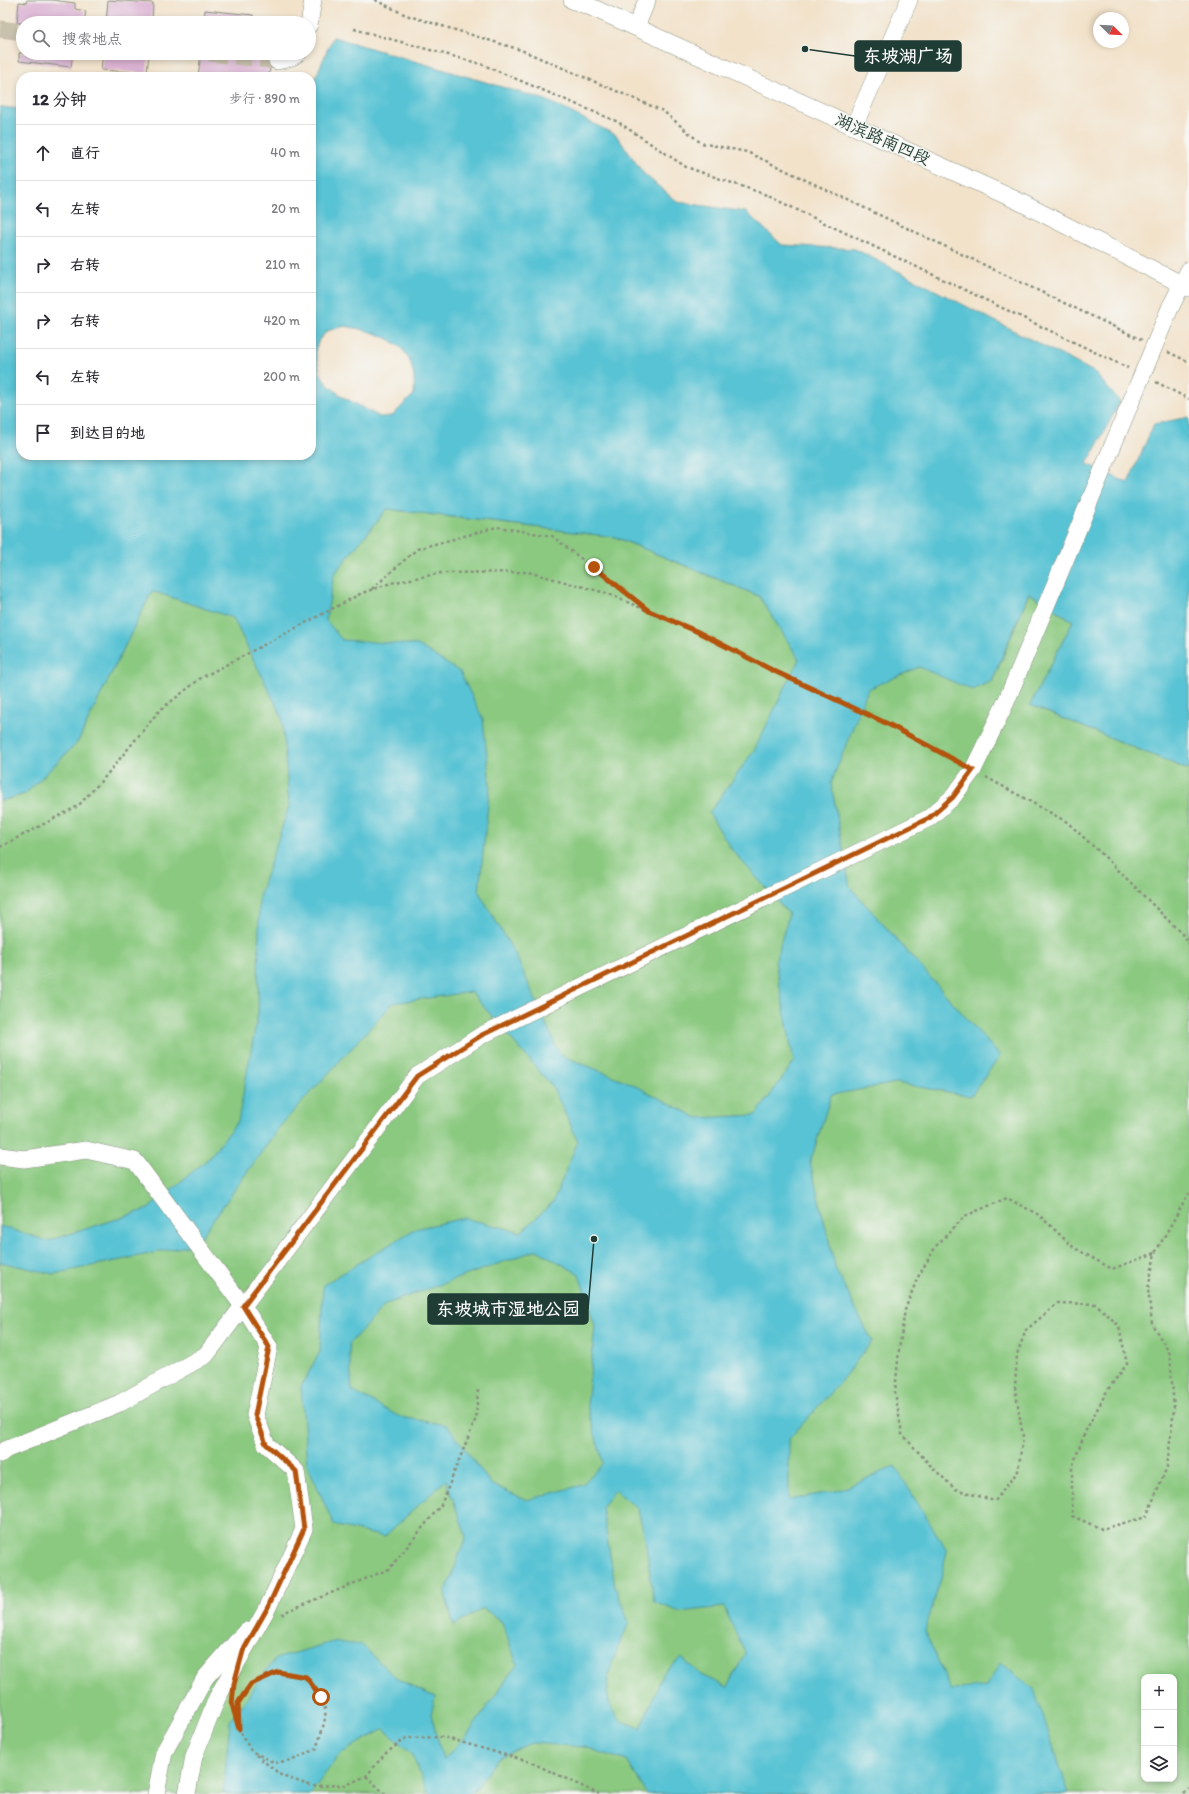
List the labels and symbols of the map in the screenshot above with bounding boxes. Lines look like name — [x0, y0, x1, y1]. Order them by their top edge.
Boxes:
north arrow — [1093, 12, 1129, 48]
callout: 东坡湖广场 — [855, 41, 961, 71]
text: 东坡湖广场 — [863, 45, 953, 67]
street label: 湖滨路南四段 — [832, 109, 934, 169]
route end — [585, 558, 603, 576]
callout: 东坡城市湿地公园 — [428, 1294, 588, 1324]
text: 东坡城市湿地公园 — [436, 1298, 580, 1320]
route start — [312, 1688, 330, 1706]

